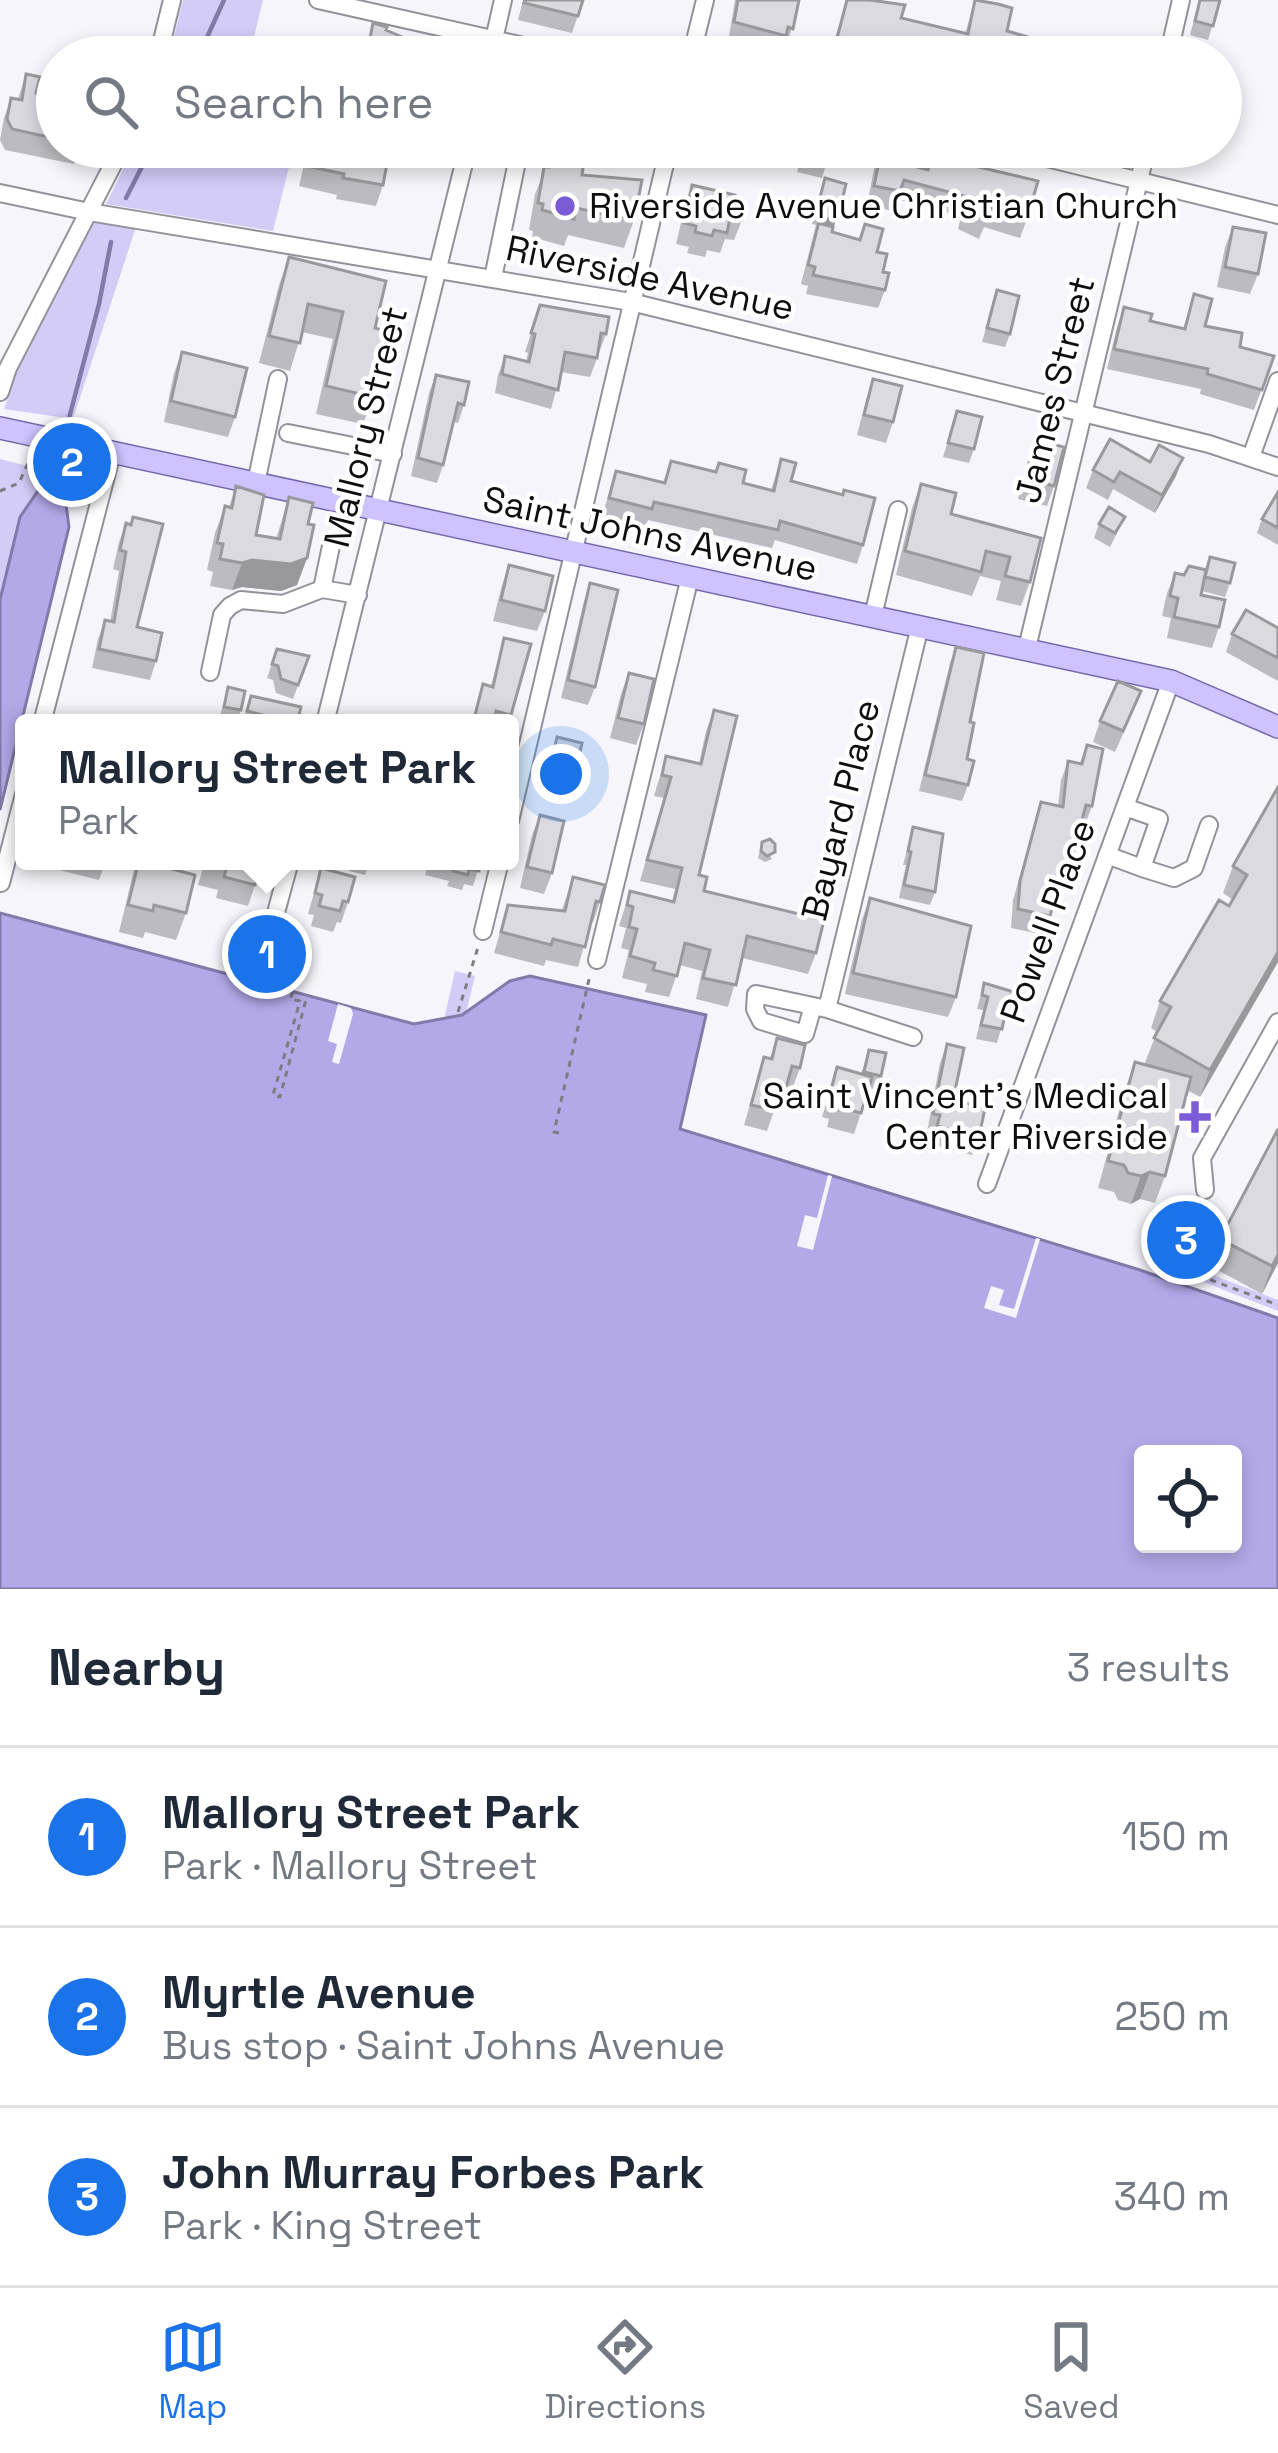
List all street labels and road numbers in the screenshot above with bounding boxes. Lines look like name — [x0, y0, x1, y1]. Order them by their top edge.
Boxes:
street label: Riverside Avenue — [502, 225, 798, 331]
street label: James Street — [1005, 272, 1105, 508]
street label: Mallory Street — [314, 302, 418, 552]
street label: Saint Johns Avenue — [479, 476, 821, 592]
street label: Bayard Place — [791, 695, 891, 925]
street label: Powell Place — [990, 813, 1106, 1029]

